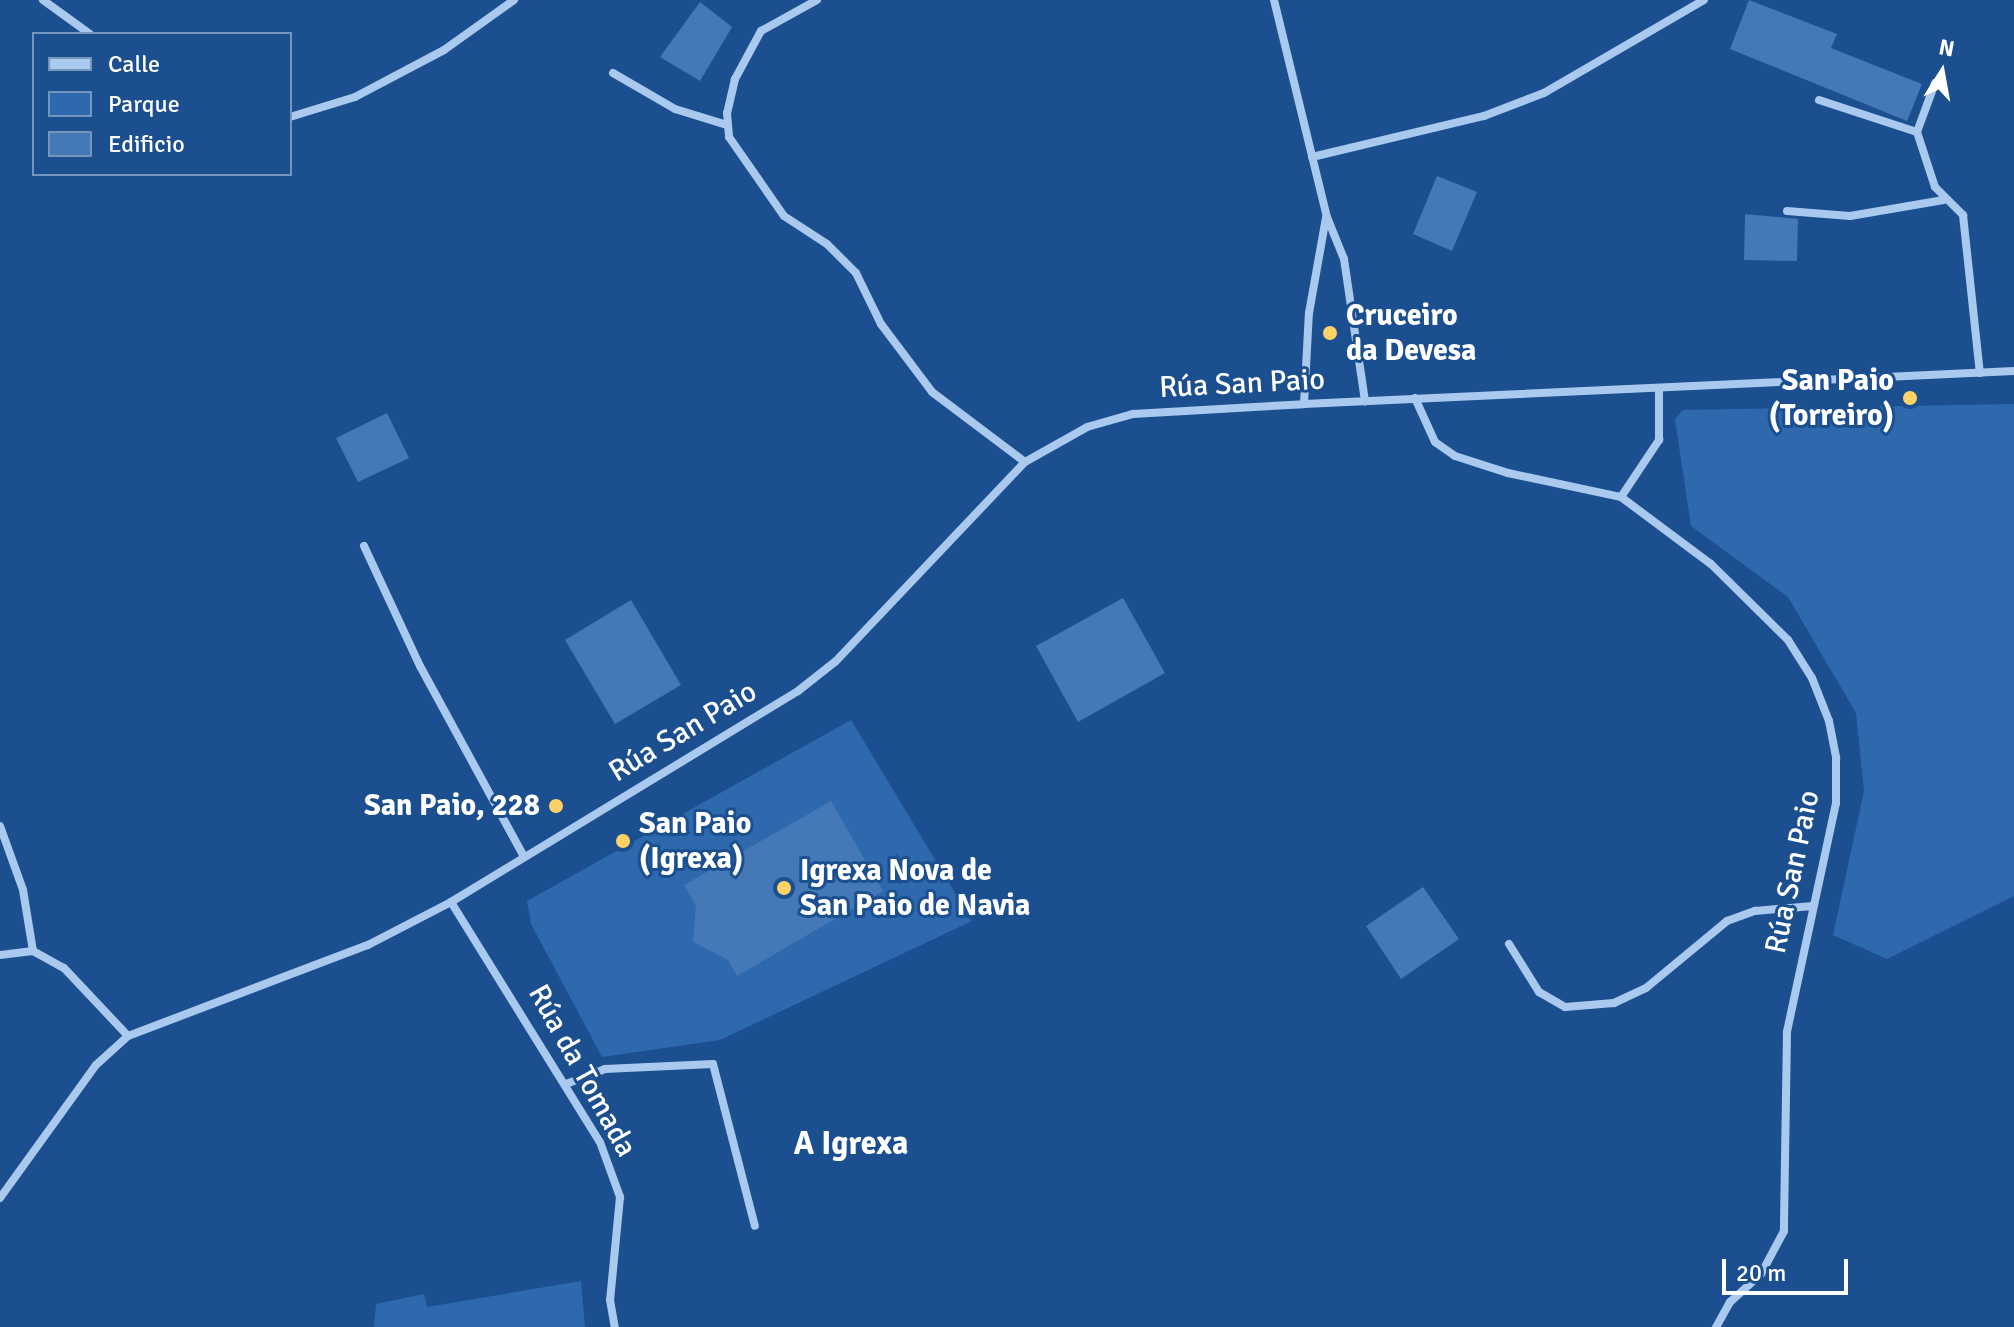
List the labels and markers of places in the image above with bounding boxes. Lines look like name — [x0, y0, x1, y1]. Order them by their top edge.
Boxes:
place label: Cruceiro da Devesa — [1346, 298, 1476, 368]
marker: Cruceiro da Devesa — [1321, 324, 1339, 342]
place label: San Paio (Torreiro) — [1769, 363, 1894, 434]
marker: San Paio (Torreiro) — [1901, 389, 1919, 407]
place label: San Paio, 228 — [364, 788, 540, 824]
marker: San Paio, 228 — [547, 797, 565, 815]
place label: San Paio (Igrexa) — [639, 806, 751, 876]
marker: San Paio (Igrexa) — [614, 832, 632, 850]
place label: Igrexa Nova de San Paio de Navia — [800, 853, 1030, 924]
marker: Igrexa Nova de San Paio de Navia — [775, 879, 793, 897]

